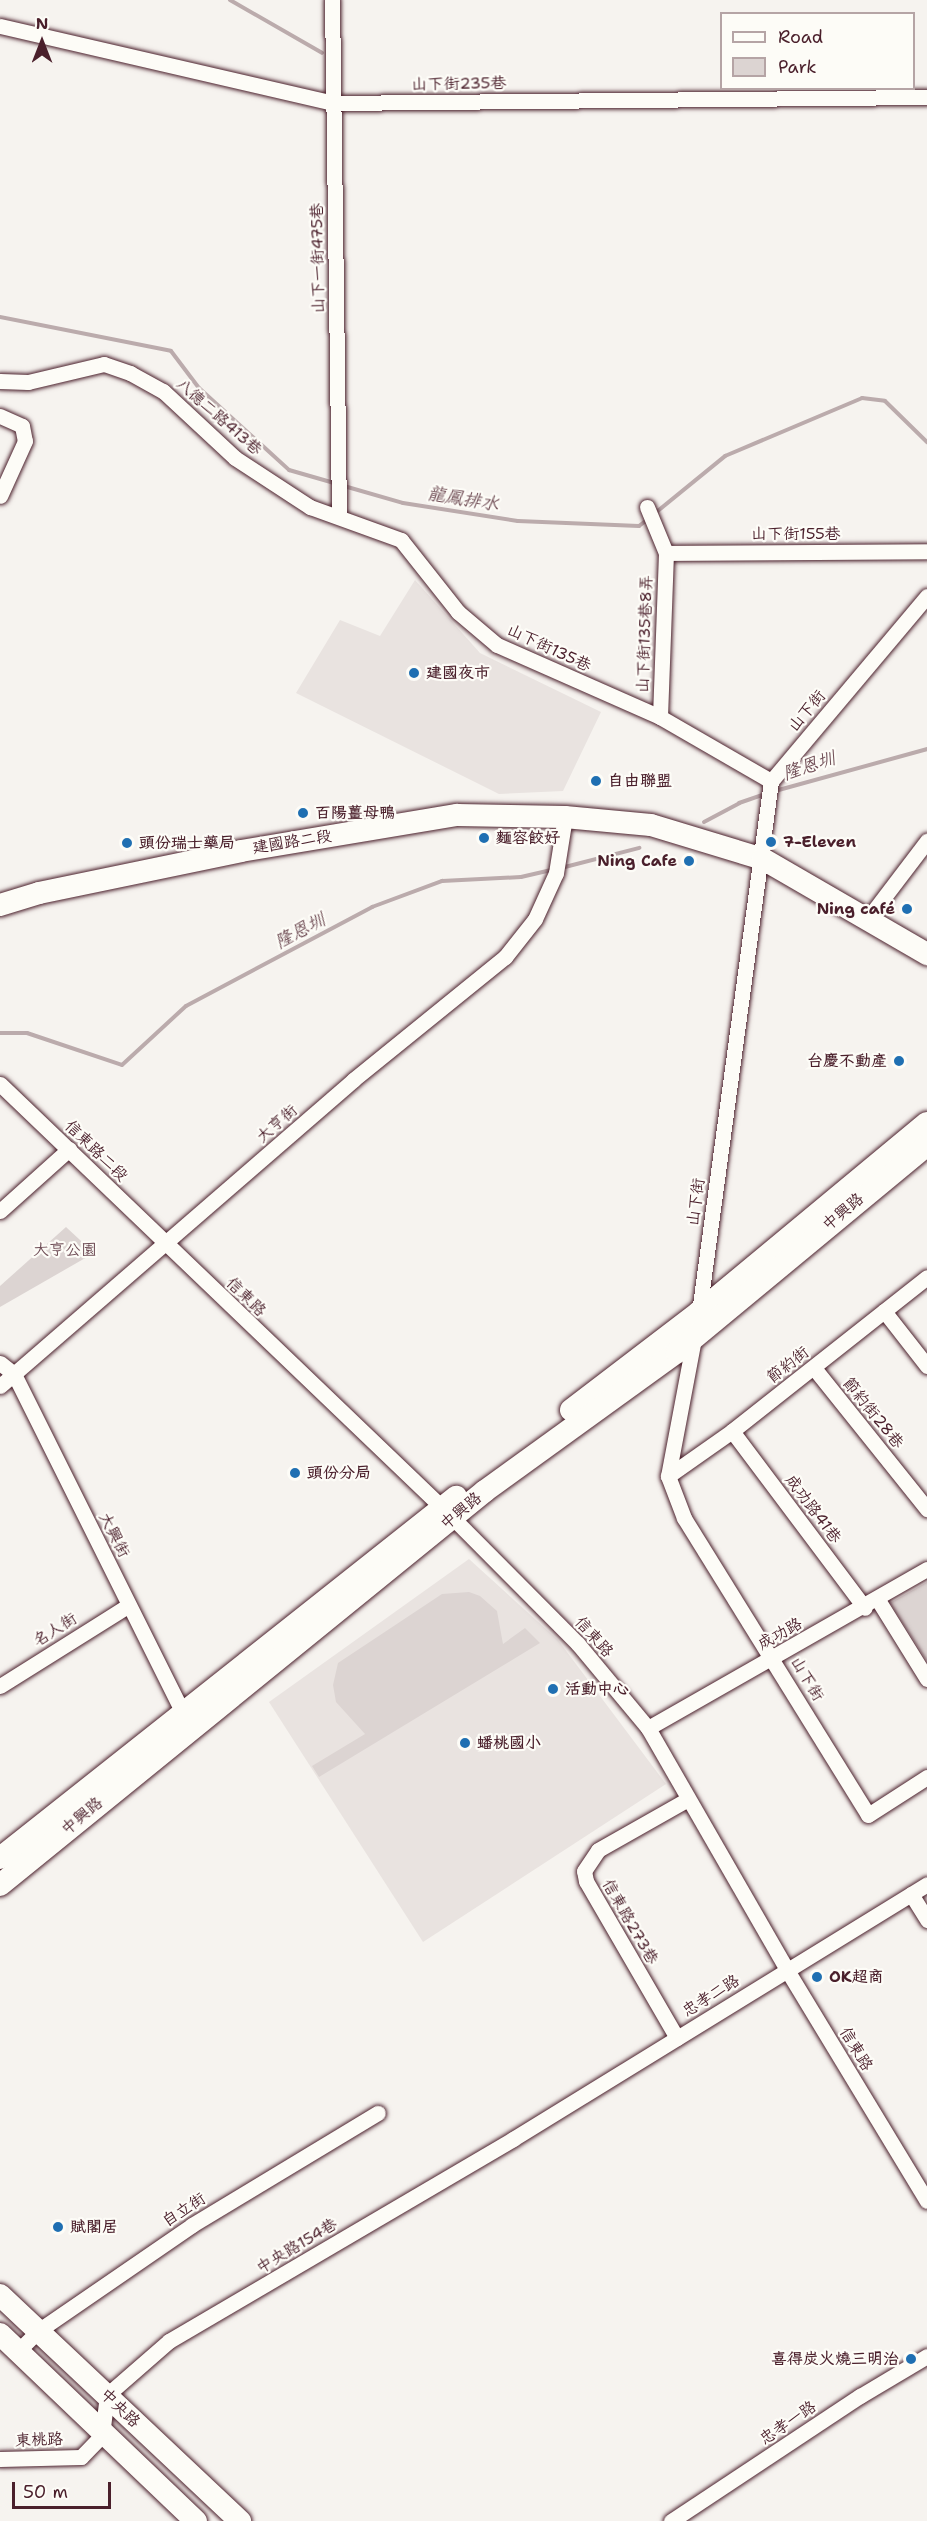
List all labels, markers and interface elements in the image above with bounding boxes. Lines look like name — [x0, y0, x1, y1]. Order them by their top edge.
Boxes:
north arrow — [12, 12, 72, 72]
legend — [720, 12, 915, 90]
text: N — [36, 13, 48, 34]
text: Road — [778, 25, 823, 49]
text: Park — [778, 55, 817, 79]
street label: 山下街235巷 — [411, 74, 507, 94]
street label: 山下一街475巷 — [307, 203, 329, 313]
street label: 八德二路413巷 — [172, 374, 266, 460]
water label: 龍鳳排水 — [426, 483, 500, 515]
street label: 山下街155巷 — [751, 524, 841, 544]
street label: 山下街135巷8弄 — [633, 575, 657, 693]
street label: 山下街135巷 — [504, 620, 594, 676]
place label: 建國夜市 — [426, 663, 490, 683]
marker: 建國夜市 — [407, 666, 421, 680]
street label: 山下街 — [784, 686, 830, 736]
water label: 隆恩圳 — [780, 747, 838, 785]
place label: 自由聯盟 — [608, 771, 672, 791]
marker: 自由聯盟 — [589, 774, 603, 788]
place label: 百陽薑母鴨 — [315, 803, 395, 823]
marker: 百陽薑母鴨 — [296, 806, 310, 820]
street label: 建國路二段 — [251, 826, 333, 858]
place label: 麵容餃好 — [496, 828, 560, 848]
marker: 麵容餃好 — [477, 831, 491, 845]
place label: 7-Eleven — [783, 832, 856, 852]
place label: 頭份瑞士藥局 — [139, 833, 235, 853]
marker: 7-Eleven — [764, 835, 778, 849]
marker: 頭份瑞士藥局 — [120, 836, 134, 850]
place label: Ning Cafe — [597, 851, 677, 871]
marker: Ning Cafe — [682, 854, 696, 868]
place label: Ning café — [817, 899, 895, 919]
marker: Ning café — [900, 902, 914, 916]
water label: 隆恩圳 — [271, 909, 329, 953]
place label: 台慶不動產 — [807, 1051, 887, 1071]
marker: 台慶不動產 — [892, 1054, 906, 1068]
street label: 大亨街 — [253, 1101, 301, 1147]
street label: 信東路二段 — [61, 1116, 131, 1186]
street label: 山下街 — [683, 1177, 709, 1227]
street label: 中興路 — [818, 1189, 868, 1235]
park label: 大亨公園 — [33, 1240, 97, 1260]
street label: 信東路 — [222, 1273, 270, 1321]
street label: 節約街 — [763, 1343, 813, 1387]
street label: 節約街28巷 — [839, 1374, 907, 1452]
place label: 頭份分局 — [307, 1463, 371, 1483]
marker: 頭份分局 — [288, 1466, 302, 1480]
street label: 成功路41巷 — [781, 1471, 845, 1547]
street label: 中興路 — [436, 1488, 486, 1534]
street label: 大興街 — [95, 1509, 133, 1561]
street label: 名人街 — [30, 1609, 80, 1651]
street label: 信東路 — [571, 1613, 617, 1661]
street label: 成功路 — [754, 1614, 806, 1654]
street label: 山下街 — [786, 1653, 828, 1705]
place label: 活動中心 — [565, 1679, 629, 1699]
marker: 活動中心 — [546, 1682, 560, 1696]
place label: 蟠桃國小 — [477, 1733, 541, 1753]
marker: 蟠桃國小 — [458, 1736, 472, 1750]
street label: 中興路 — [57, 1793, 107, 1839]
street label: 信東路273巷 — [598, 1876, 662, 1968]
place label: OK超商 — [829, 1967, 884, 1987]
marker: OK超商 — [810, 1970, 824, 1984]
street label: 忠孝二路 — [679, 1971, 743, 2021]
street label: 信東路 — [835, 2023, 877, 2075]
street label: 自立街 — [159, 2189, 209, 2231]
street label: 中央路154巷 — [253, 2214, 341, 2278]
place label: 賦閣居 — [70, 2217, 118, 2237]
marker: 賦閣居 — [51, 2220, 65, 2234]
place label: 喜得炭火燒三明治 — [771, 2349, 899, 2369]
marker: 喜得炭火燒三明治 — [904, 2352, 918, 2366]
street label: 中央路 — [96, 2384, 144, 2432]
street label: 忠孝一路 — [756, 2397, 820, 2449]
street label: 東桃路 — [15, 2430, 63, 2450]
scale bar — [15, 2470, 114, 2508]
text: 50 m — [23, 2480, 68, 2504]

